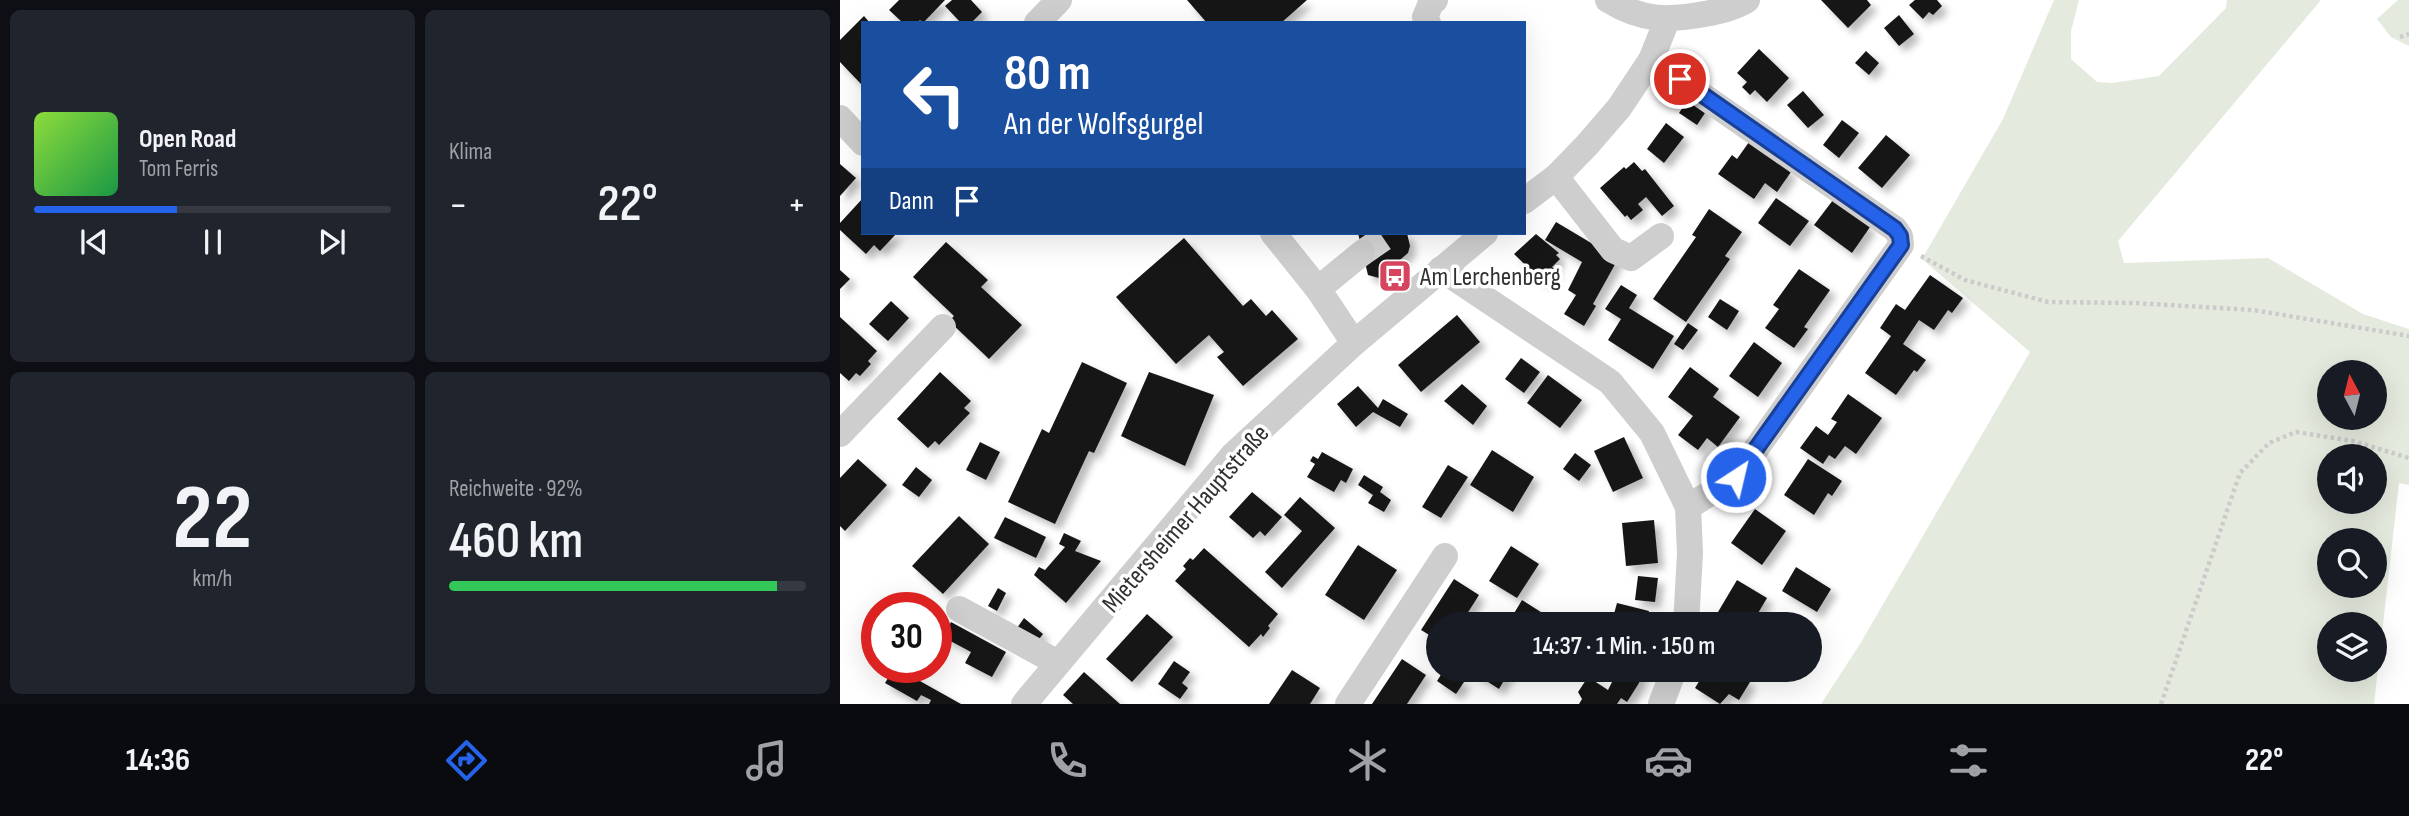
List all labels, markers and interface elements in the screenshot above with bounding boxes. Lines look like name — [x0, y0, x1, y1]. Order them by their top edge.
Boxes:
text: 80 m — [1004, 45, 1091, 104]
icon: left — [889, 49, 980, 140]
pin — [1650, 49, 1710, 109]
icon: arrive — [1661, 60, 1699, 98]
text: An der Wolfsgurgel — [1004, 105, 1204, 144]
text: Open Road — [139, 124, 236, 155]
text: Klima — [449, 138, 492, 166]
text: Tom Ferris — [139, 155, 218, 183]
text: 22° — [597, 173, 658, 236]
icon: arrive — [948, 182, 986, 220]
text: − — [449, 183, 468, 228]
text: + — [787, 183, 806, 228]
text: Dann — [889, 186, 934, 217]
icon: previous — [75, 223, 113, 261]
icon: pause — [194, 223, 232, 261]
icon: next — [313, 223, 351, 261]
bus stop icon: Am Lerchenberg — [1376, 257, 1414, 295]
place label: Am Lerchenberg — [1419, 262, 1561, 293]
north arrow — [2317, 360, 2387, 430]
map controls — [2317, 360, 2387, 682]
street label: Mietersheimer Hauptstraße — [1096, 419, 1276, 619]
position arrow — [1699, 440, 1773, 514]
button: sound — [2317, 444, 2387, 514]
text: 22 — [173, 465, 252, 574]
text: Reichweite · 92% — [449, 475, 583, 503]
text: 460 km — [449, 510, 583, 573]
button: search — [2317, 528, 2387, 598]
text: km/h — [193, 565, 232, 593]
speed limit sign: 30 — [861, 592, 952, 683]
button: layers — [2317, 612, 2387, 682]
text: 14:37 · 1 Min. · 150 m — [1533, 631, 1715, 662]
icon: directions — [442, 736, 491, 785]
icon: music — [742, 736, 791, 785]
icon: phone — [1043, 736, 1092, 785]
icon: climate — [1343, 736, 1392, 785]
icon: car — [1644, 736, 1693, 785]
icon: filters — [1944, 736, 1993, 785]
text: 14:36 — [126, 741, 190, 780]
text: 22° — [2245, 741, 2283, 780]

